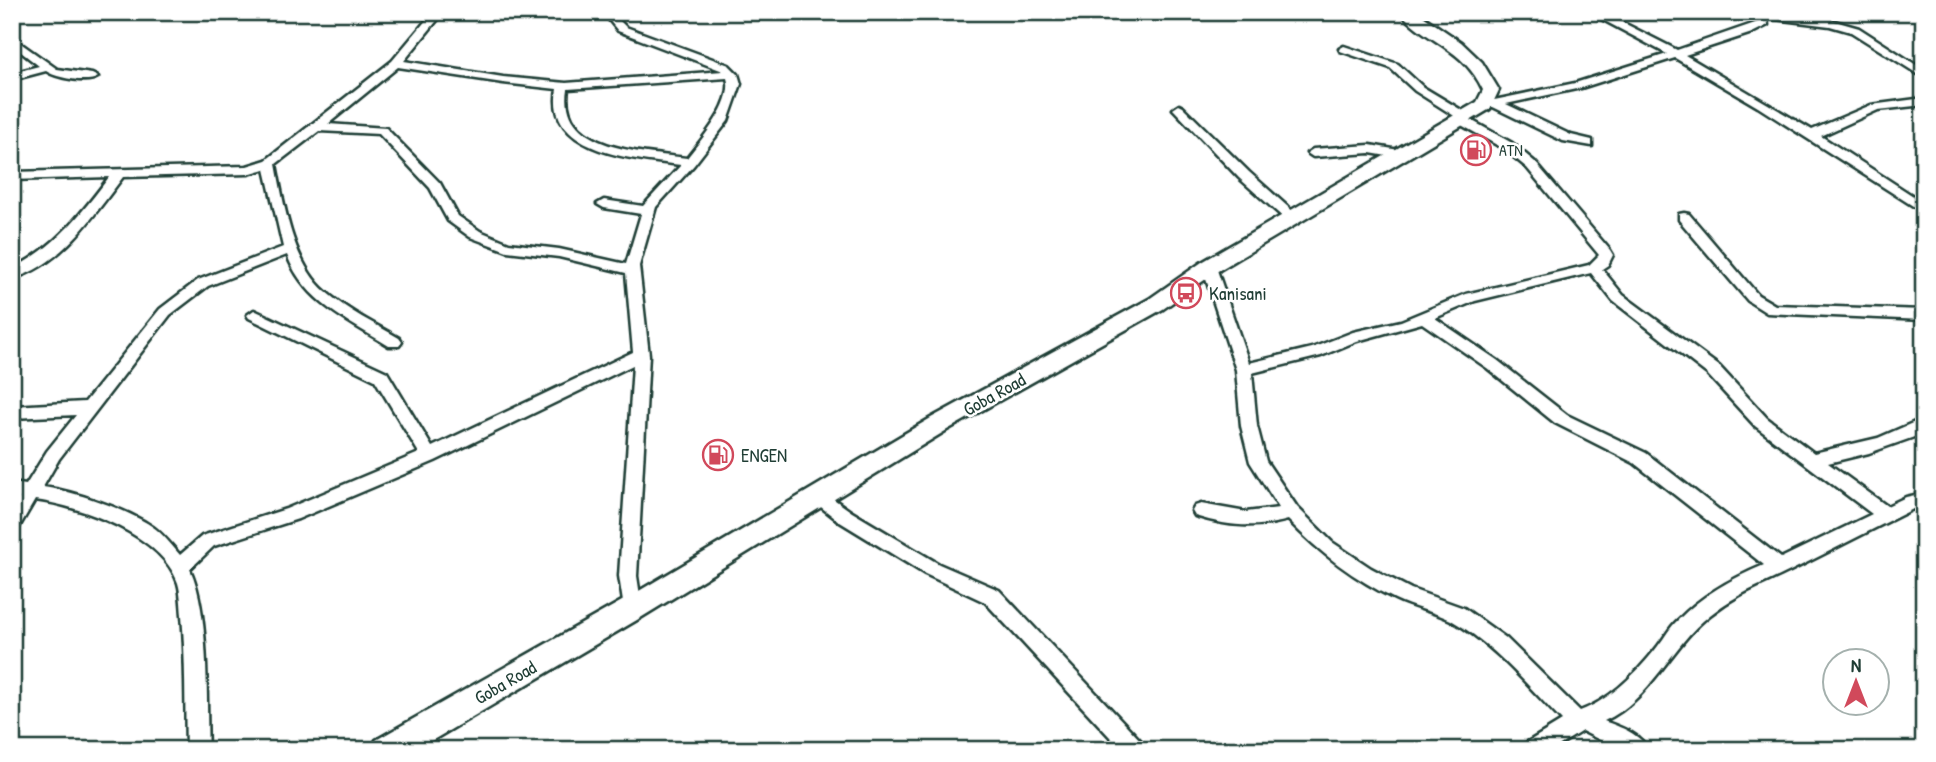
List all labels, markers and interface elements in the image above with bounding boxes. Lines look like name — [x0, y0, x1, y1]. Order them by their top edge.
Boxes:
fuel station icon: ATN — [1459, 133, 1493, 167]
place label: ATN — [1499, 139, 1523, 161]
bus stop icon: Kanisani — [1169, 276, 1203, 310]
place label: Kanisani — [1209, 280, 1267, 306]
street label: Goba Road — [958, 366, 1030, 422]
fuel station icon: ENGEN — [701, 438, 735, 472]
place label: ENGEN — [741, 442, 787, 468]
north arrow — [1820, 646, 1890, 716]
text: N — [1851, 652, 1861, 678]
street label: Goba Road — [469, 654, 541, 710]

